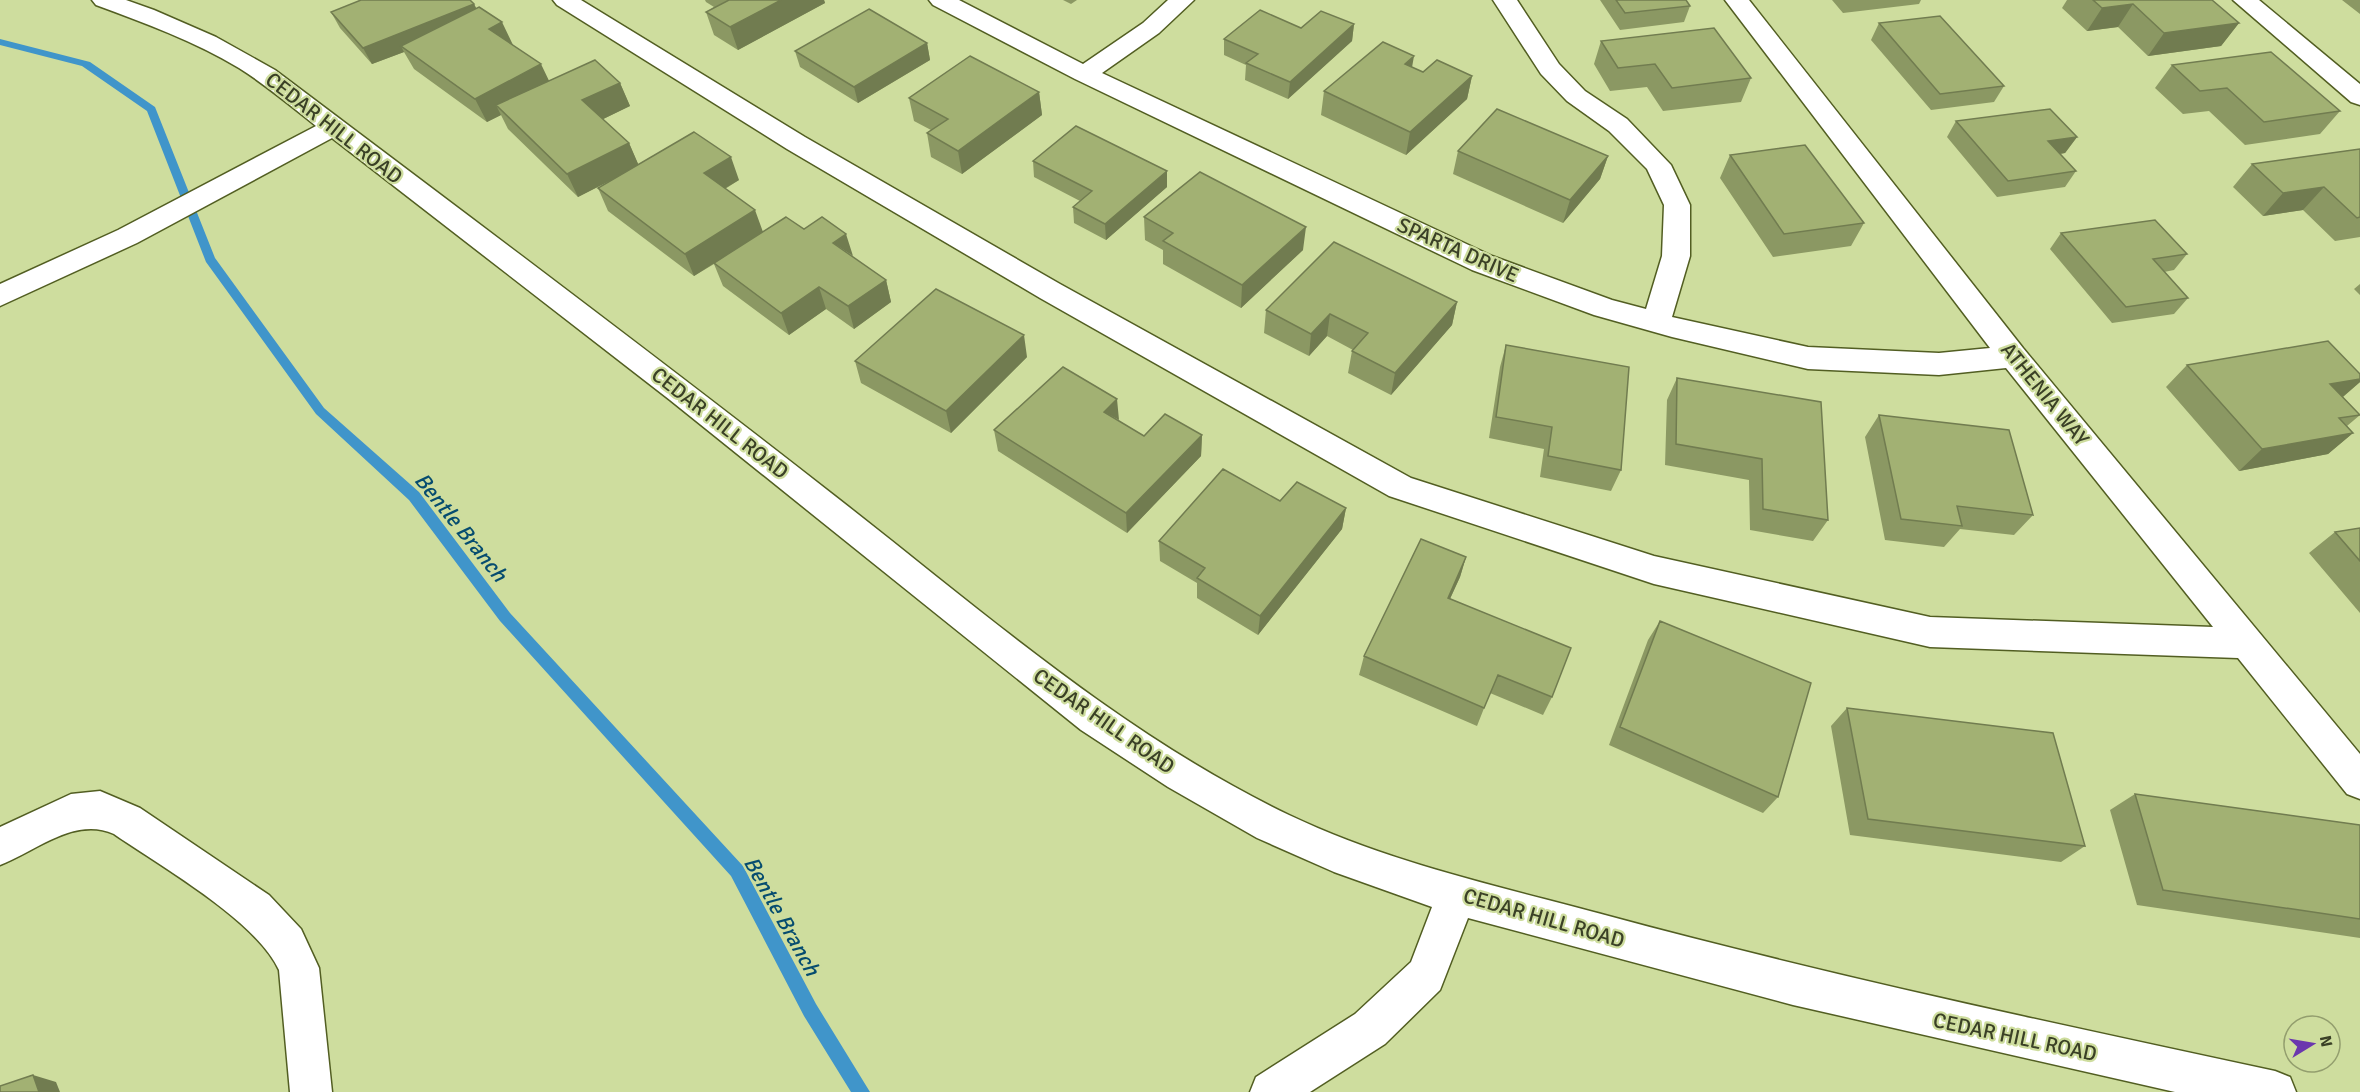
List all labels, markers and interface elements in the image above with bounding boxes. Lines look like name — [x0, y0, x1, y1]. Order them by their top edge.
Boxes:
street label: CEDAR HILL ROAD — [260, 66, 408, 190]
street label: SPARTA DRIVE — [1393, 212, 1523, 288]
street label: ATHENIA WAY — [1995, 337, 2095, 451]
street label: CEDAR HILL ROAD — [646, 361, 794, 485]
water label: Bentle Branch — [409, 467, 514, 588]
street label: CEDAR HILL ROAD — [1028, 663, 1180, 779]
water label: Bentle Branch — [738, 851, 826, 981]
street label: CEDAR HILL ROAD — [1460, 883, 1628, 953]
street label: CEDAR HILL ROAD — [1931, 1007, 2099, 1067]
north arrow — [2282, 1014, 2342, 1074]
text: N — [2315, 1034, 2337, 1049]

